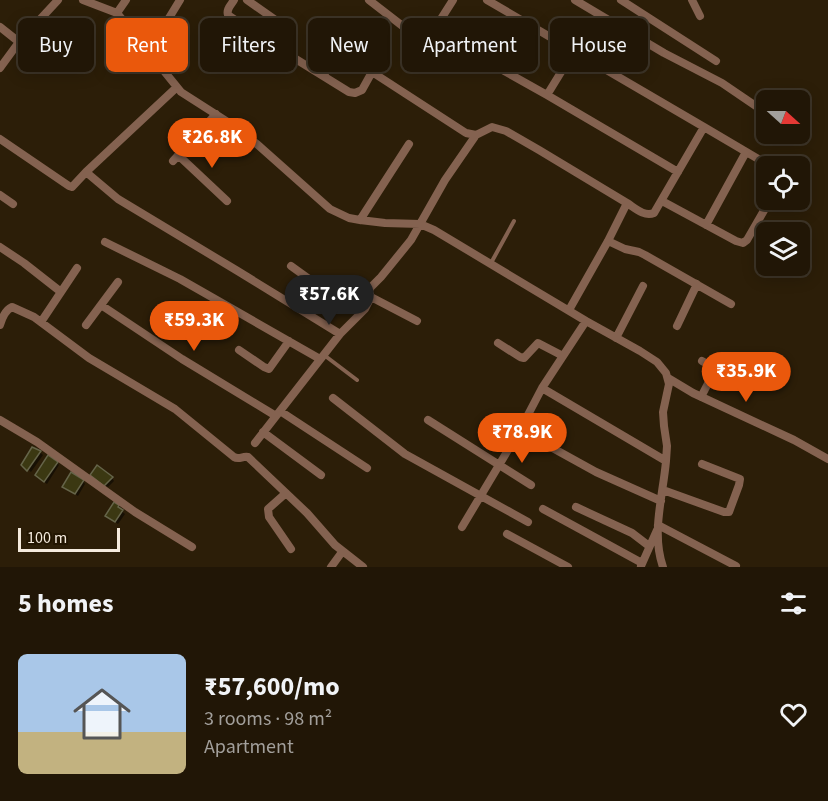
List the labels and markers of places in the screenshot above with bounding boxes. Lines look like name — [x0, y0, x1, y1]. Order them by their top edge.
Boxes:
pin: ₹26.8K — [163, 118, 261, 169]
pin: ₹57.6K — [280, 275, 378, 326]
pin: ₹59.3K — [145, 301, 243, 352]
pin: ₹35.9K — [697, 352, 795, 403]
pin: ₹78.9K — [473, 413, 571, 464]

